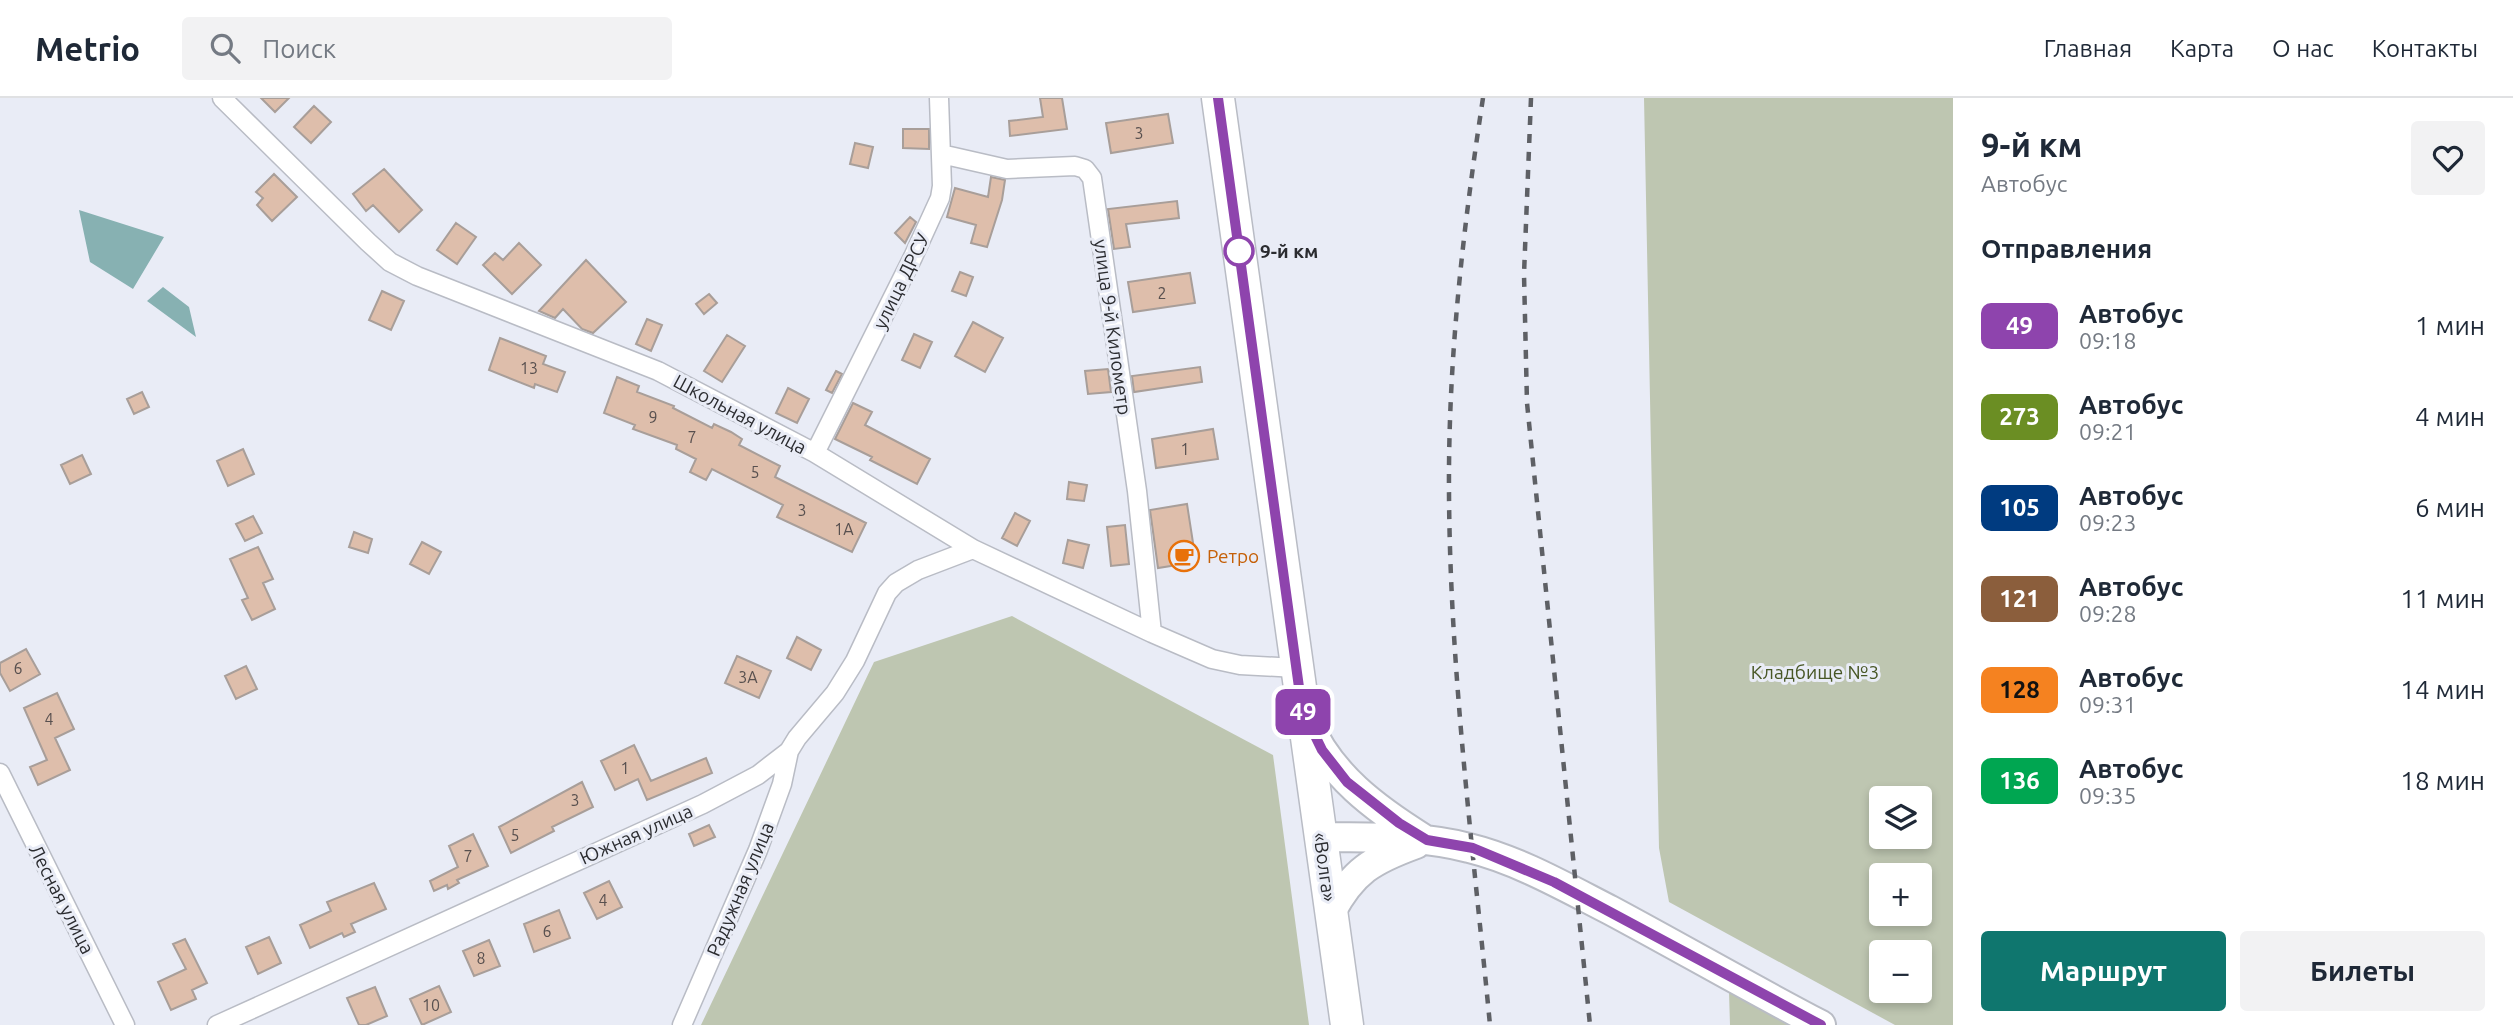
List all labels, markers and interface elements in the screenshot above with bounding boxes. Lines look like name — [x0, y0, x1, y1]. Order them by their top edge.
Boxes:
search box — [182, 17, 672, 80]
icon: search — [206, 29, 244, 67]
text: Metrio — [35, 30, 140, 67]
text: Поиск — [262, 34, 336, 63]
text: Главная — [2044, 35, 2132, 62]
text: Карта — [2170, 35, 2234, 62]
text: О нас — [2272, 35, 2334, 62]
text: Контакты — [2372, 35, 2478, 62]
button: heart — [2411, 121, 2485, 195]
house number: 3 — [1134, 124, 1144, 142]
text: 9-й км — [1981, 126, 2082, 163]
text: Автобус — [1981, 171, 2068, 196]
street label: улица ДРСУ — [868, 229, 934, 332]
text: Отправления — [1981, 234, 2152, 263]
marker: 9-й км — [1224, 236, 1254, 266]
street label: улица 9-й Километр — [1090, 238, 1136, 416]
place label: 9-й км — [1260, 240, 1318, 262]
house number: 2 — [1157, 284, 1167, 302]
text: Автобус — [2079, 299, 2183, 328]
text: 1 мин — [2415, 311, 2485, 340]
text: 49 — [2006, 312, 2033, 339]
text: 09:18 — [2079, 328, 2137, 353]
house number: 13 — [520, 359, 538, 377]
street label: Школьная улица — [670, 370, 810, 458]
text: Автобус — [2079, 390, 2183, 419]
text: 4 мин — [2415, 402, 2485, 431]
text: 273 — [1999, 403, 2040, 430]
house number: 9 — [648, 408, 658, 426]
text: 09:21 — [2079, 419, 2137, 444]
house number: 7 — [687, 428, 697, 446]
house number: 1 — [1180, 440, 1190, 458]
house number: 5 — [750, 463, 760, 481]
text: Автобус — [2079, 481, 2183, 510]
text: 6 мин — [2415, 493, 2485, 522]
text: 105 — [1999, 494, 2040, 521]
house number: 3 — [797, 501, 807, 519]
text: 09:23 — [2079, 510, 2137, 535]
house number: 1А — [834, 520, 854, 538]
cafe icon: Ретро — [1167, 539, 1201, 573]
place label: Ретро — [1207, 545, 1259, 567]
text: Автобус — [2079, 572, 2183, 601]
text: 11 мин — [2400, 584, 2485, 613]
text: 121 — [1999, 585, 2040, 612]
text: 09:28 — [2079, 601, 2137, 626]
house number: 6 — [13, 659, 23, 677]
park label: Кладбище №3 — [1751, 661, 1879, 683]
text: Автобус — [2079, 663, 2183, 692]
house number: 3А — [738, 668, 758, 686]
text: 14 мин — [2400, 675, 2485, 704]
text: 128 — [1999, 676, 2040, 703]
line badge: 49 — [1272, 689, 1334, 735]
text: 09:31 — [2079, 692, 2137, 717]
text: 49 — [1289, 698, 1317, 725]
house number: 4 — [44, 710, 54, 728]
text: Автобус — [2079, 754, 2183, 783]
house number: 1 — [620, 759, 630, 777]
text: 18 мин — [2400, 766, 2485, 795]
text: 136 — [1999, 767, 2040, 794]
text: 09:35 — [2079, 783, 2137, 808]
map controls — [1869, 786, 1932, 1003]
button: layers — [1869, 786, 1932, 849]
house number: 3 — [570, 791, 580, 809]
street label: Южная улица — [576, 799, 696, 869]
street label: Радужная улица — [702, 819, 778, 959]
house number: 5 — [510, 826, 520, 844]
street label: «Волга» — [1309, 831, 1341, 903]
street label: Лесная улица — [25, 841, 99, 957]
house number: 7 — [463, 847, 473, 865]
button: + — [1869, 863, 1932, 926]
house number: 4 — [598, 891, 608, 909]
house number: 6 — [542, 922, 552, 940]
button: Маршрут — [1981, 931, 2226, 1011]
button: Билеты — [2240, 931, 2485, 1011]
button: − — [1869, 940, 1932, 1003]
house number: 8 — [476, 949, 486, 967]
house number: 10 — [422, 996, 440, 1014]

